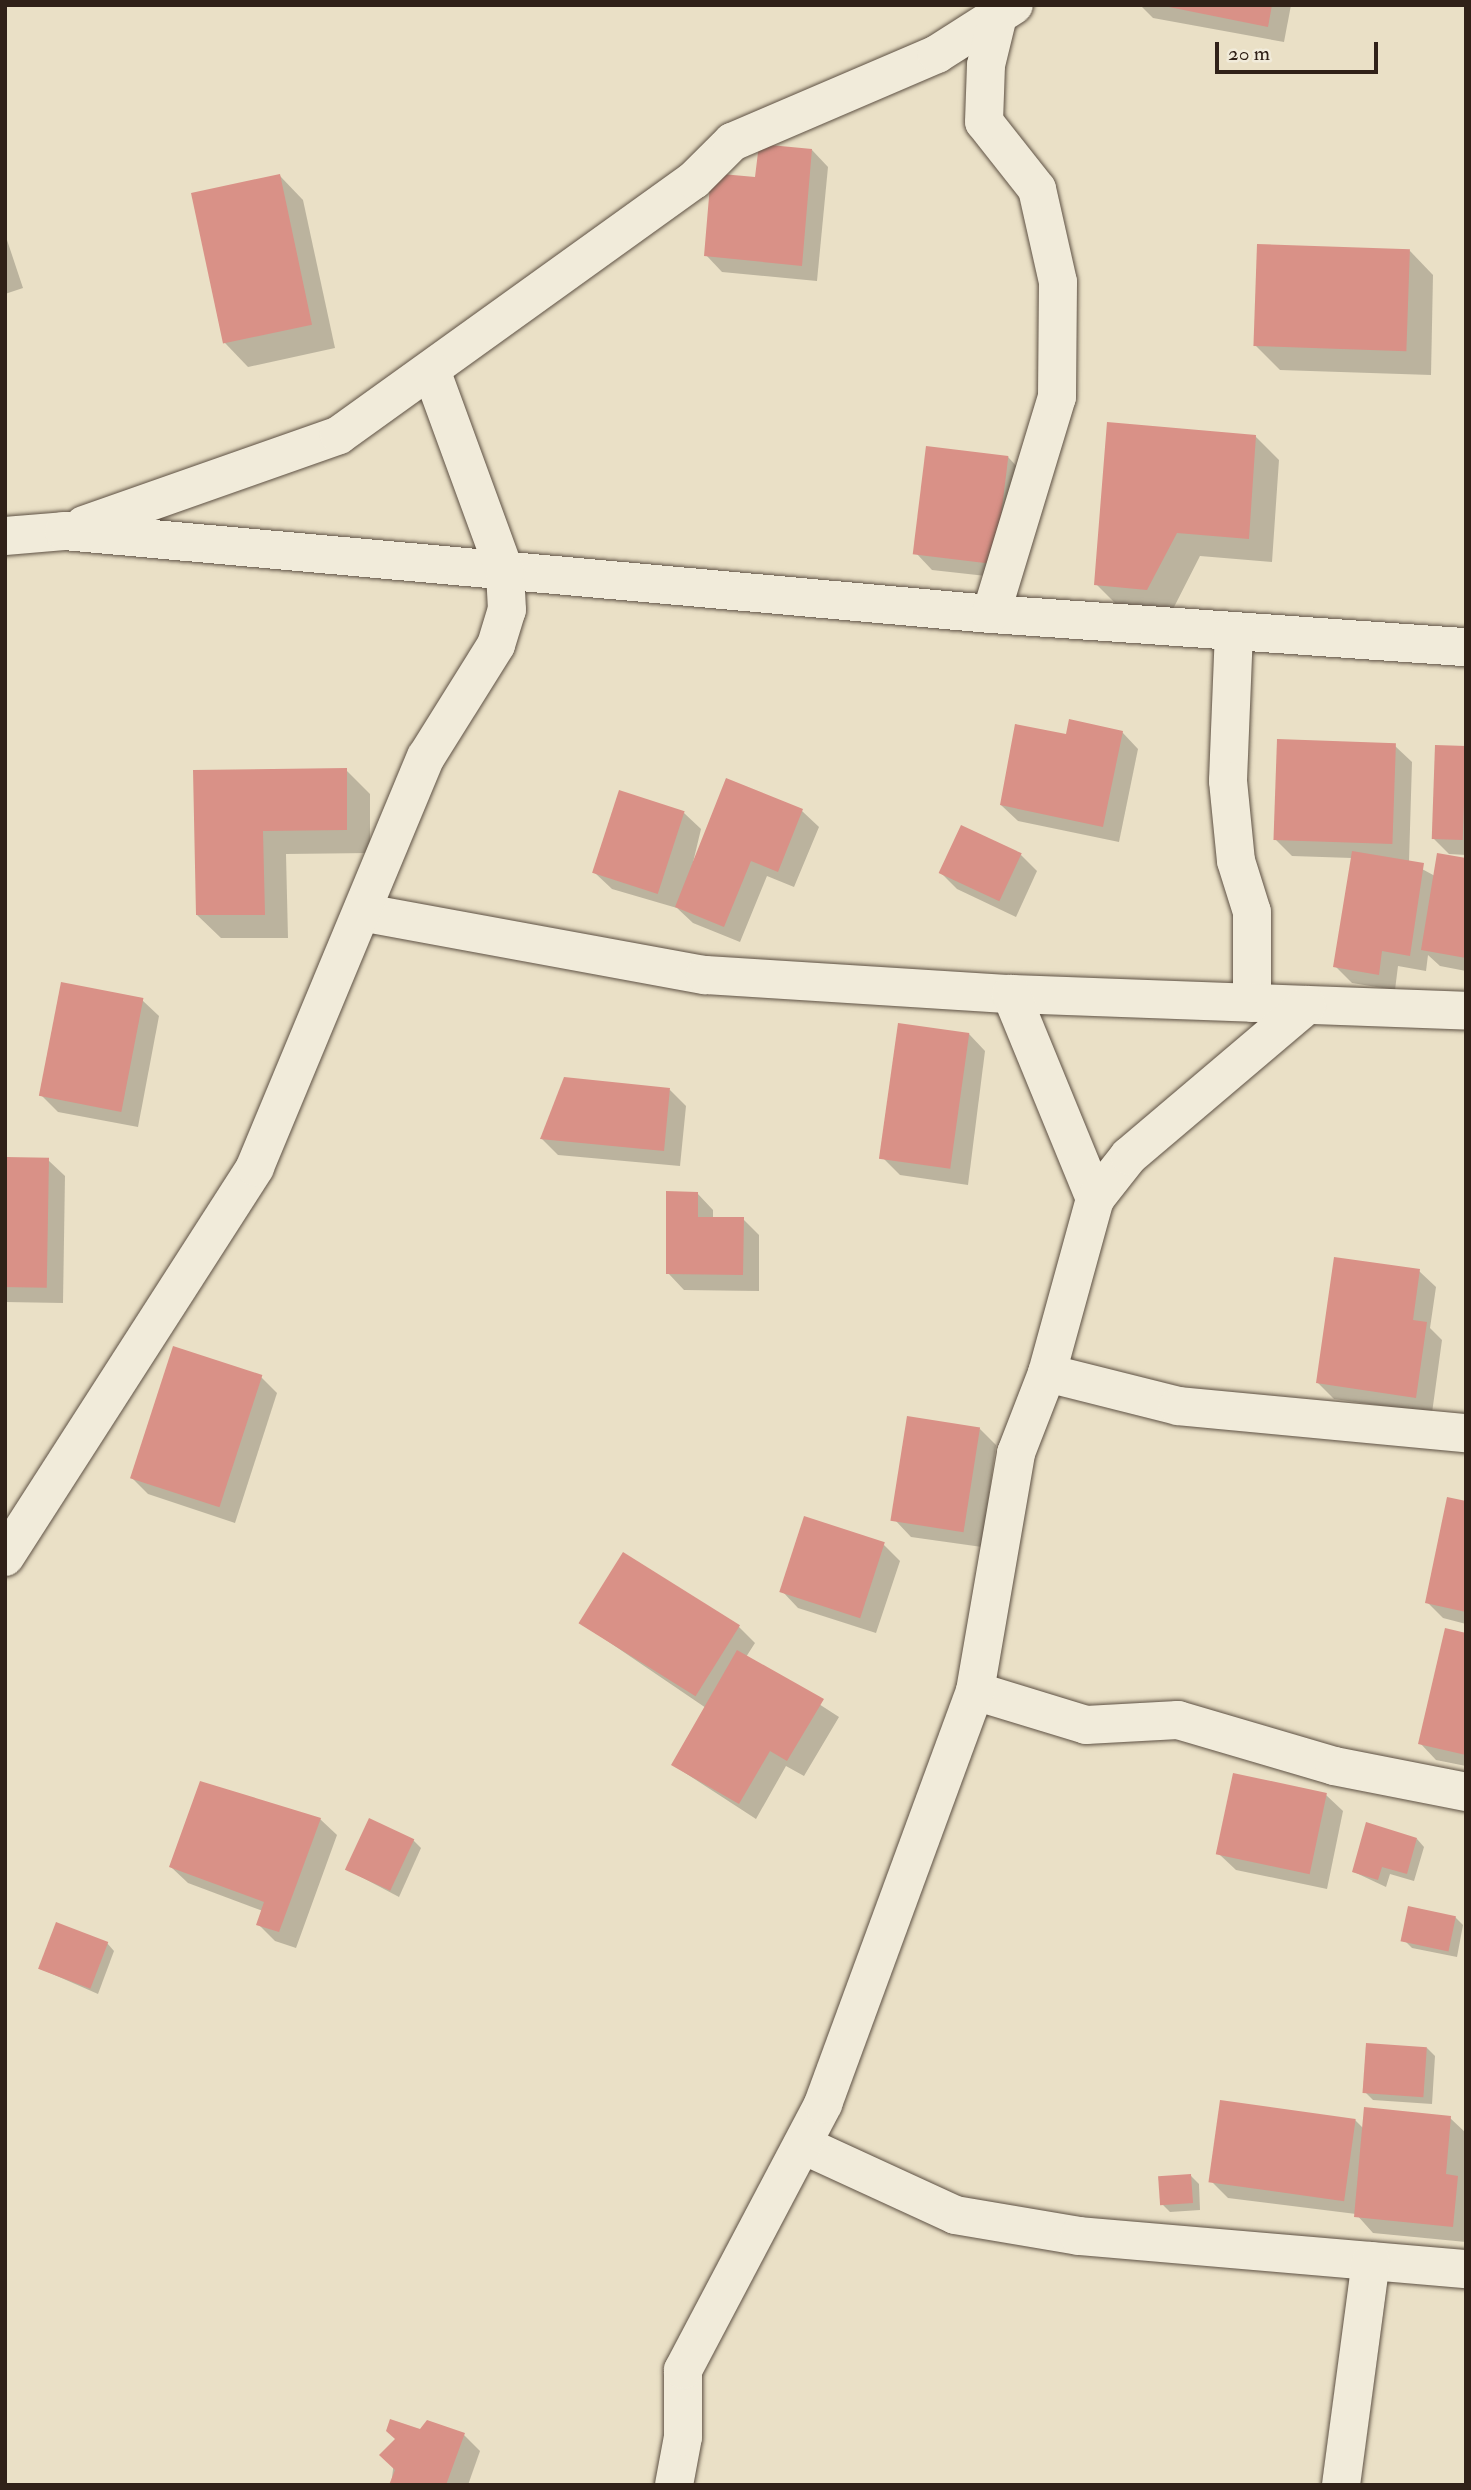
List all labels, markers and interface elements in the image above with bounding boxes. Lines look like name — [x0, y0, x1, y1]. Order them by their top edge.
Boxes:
scale bar — [1219, 28, 1382, 72]
text: 20 m — [1228, 40, 1270, 67]

